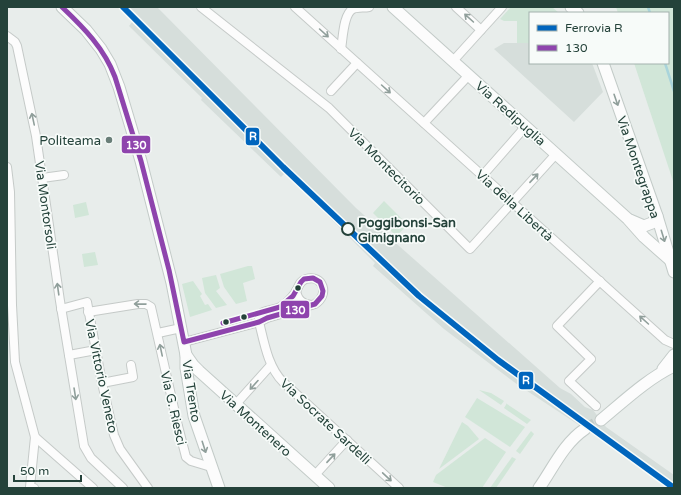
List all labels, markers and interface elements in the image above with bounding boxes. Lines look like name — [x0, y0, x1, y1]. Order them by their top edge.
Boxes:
legend — [529, 12, 669, 64]
one-way arrow — [464, 14, 474, 23]
text: Ferrovia R — [565, 21, 623, 35]
one-way arrow — [319, 28, 329, 38]
text: 130 — [565, 41, 588, 55]
street label: Via Redipuglia — [472, 78, 549, 149]
one-way arrow — [381, 85, 392, 94]
one-way arrow — [613, 93, 620, 106]
one-way arrow — [28, 113, 36, 126]
street label: Via Montegrappa — [613, 114, 663, 221]
street label: Via Montecitorio — [345, 125, 428, 209]
line badge: R — [245, 127, 260, 146]
text: R — [249, 130, 257, 143]
place label: Politeama — [39, 133, 101, 149]
marker: Politeama — [104, 135, 114, 145]
line badge: 130 — [121, 135, 151, 154]
text: 130 — [126, 139, 146, 152]
street label: Via Montorsoli — [31, 160, 59, 250]
street label: Via della Libertà — [472, 167, 556, 245]
one-way arrow — [529, 173, 539, 183]
place label: Poggibonsi-San Gimignano — [358, 215, 456, 246]
marker: Poggibonsi-San Gimignano — [341, 222, 355, 236]
one-way arrow — [660, 229, 667, 242]
one-way arrow — [54, 283, 62, 296]
unlabelled marker — [293, 283, 303, 293]
line badge: 130 — [280, 300, 310, 319]
one-way arrow — [134, 301, 147, 308]
text: 130 — [285, 304, 305, 317]
unlabelled marker — [239, 312, 249, 322]
one-way arrow — [639, 315, 649, 325]
unlabelled marker — [221, 317, 231, 327]
street label: Via Vittorio Veneto — [81, 318, 121, 435]
one-way arrow — [157, 344, 165, 357]
street label: Via Trento — [178, 359, 204, 423]
street label: Via G. Riesci — [157, 370, 189, 447]
line badge: R — [518, 371, 534, 390]
text: R — [522, 374, 530, 387]
street label: Via Socrate Sardelli — [276, 375, 374, 468]
one-way arrow — [249, 379, 258, 390]
one-way arrow — [71, 387, 79, 400]
street label: Via Montenero — [216, 387, 295, 460]
one-way arrow — [201, 441, 208, 454]
one-way arrow — [326, 453, 336, 463]
scale bar — [14, 457, 81, 483]
text: 50 m — [20, 464, 49, 478]
one-way arrow — [382, 472, 392, 482]

